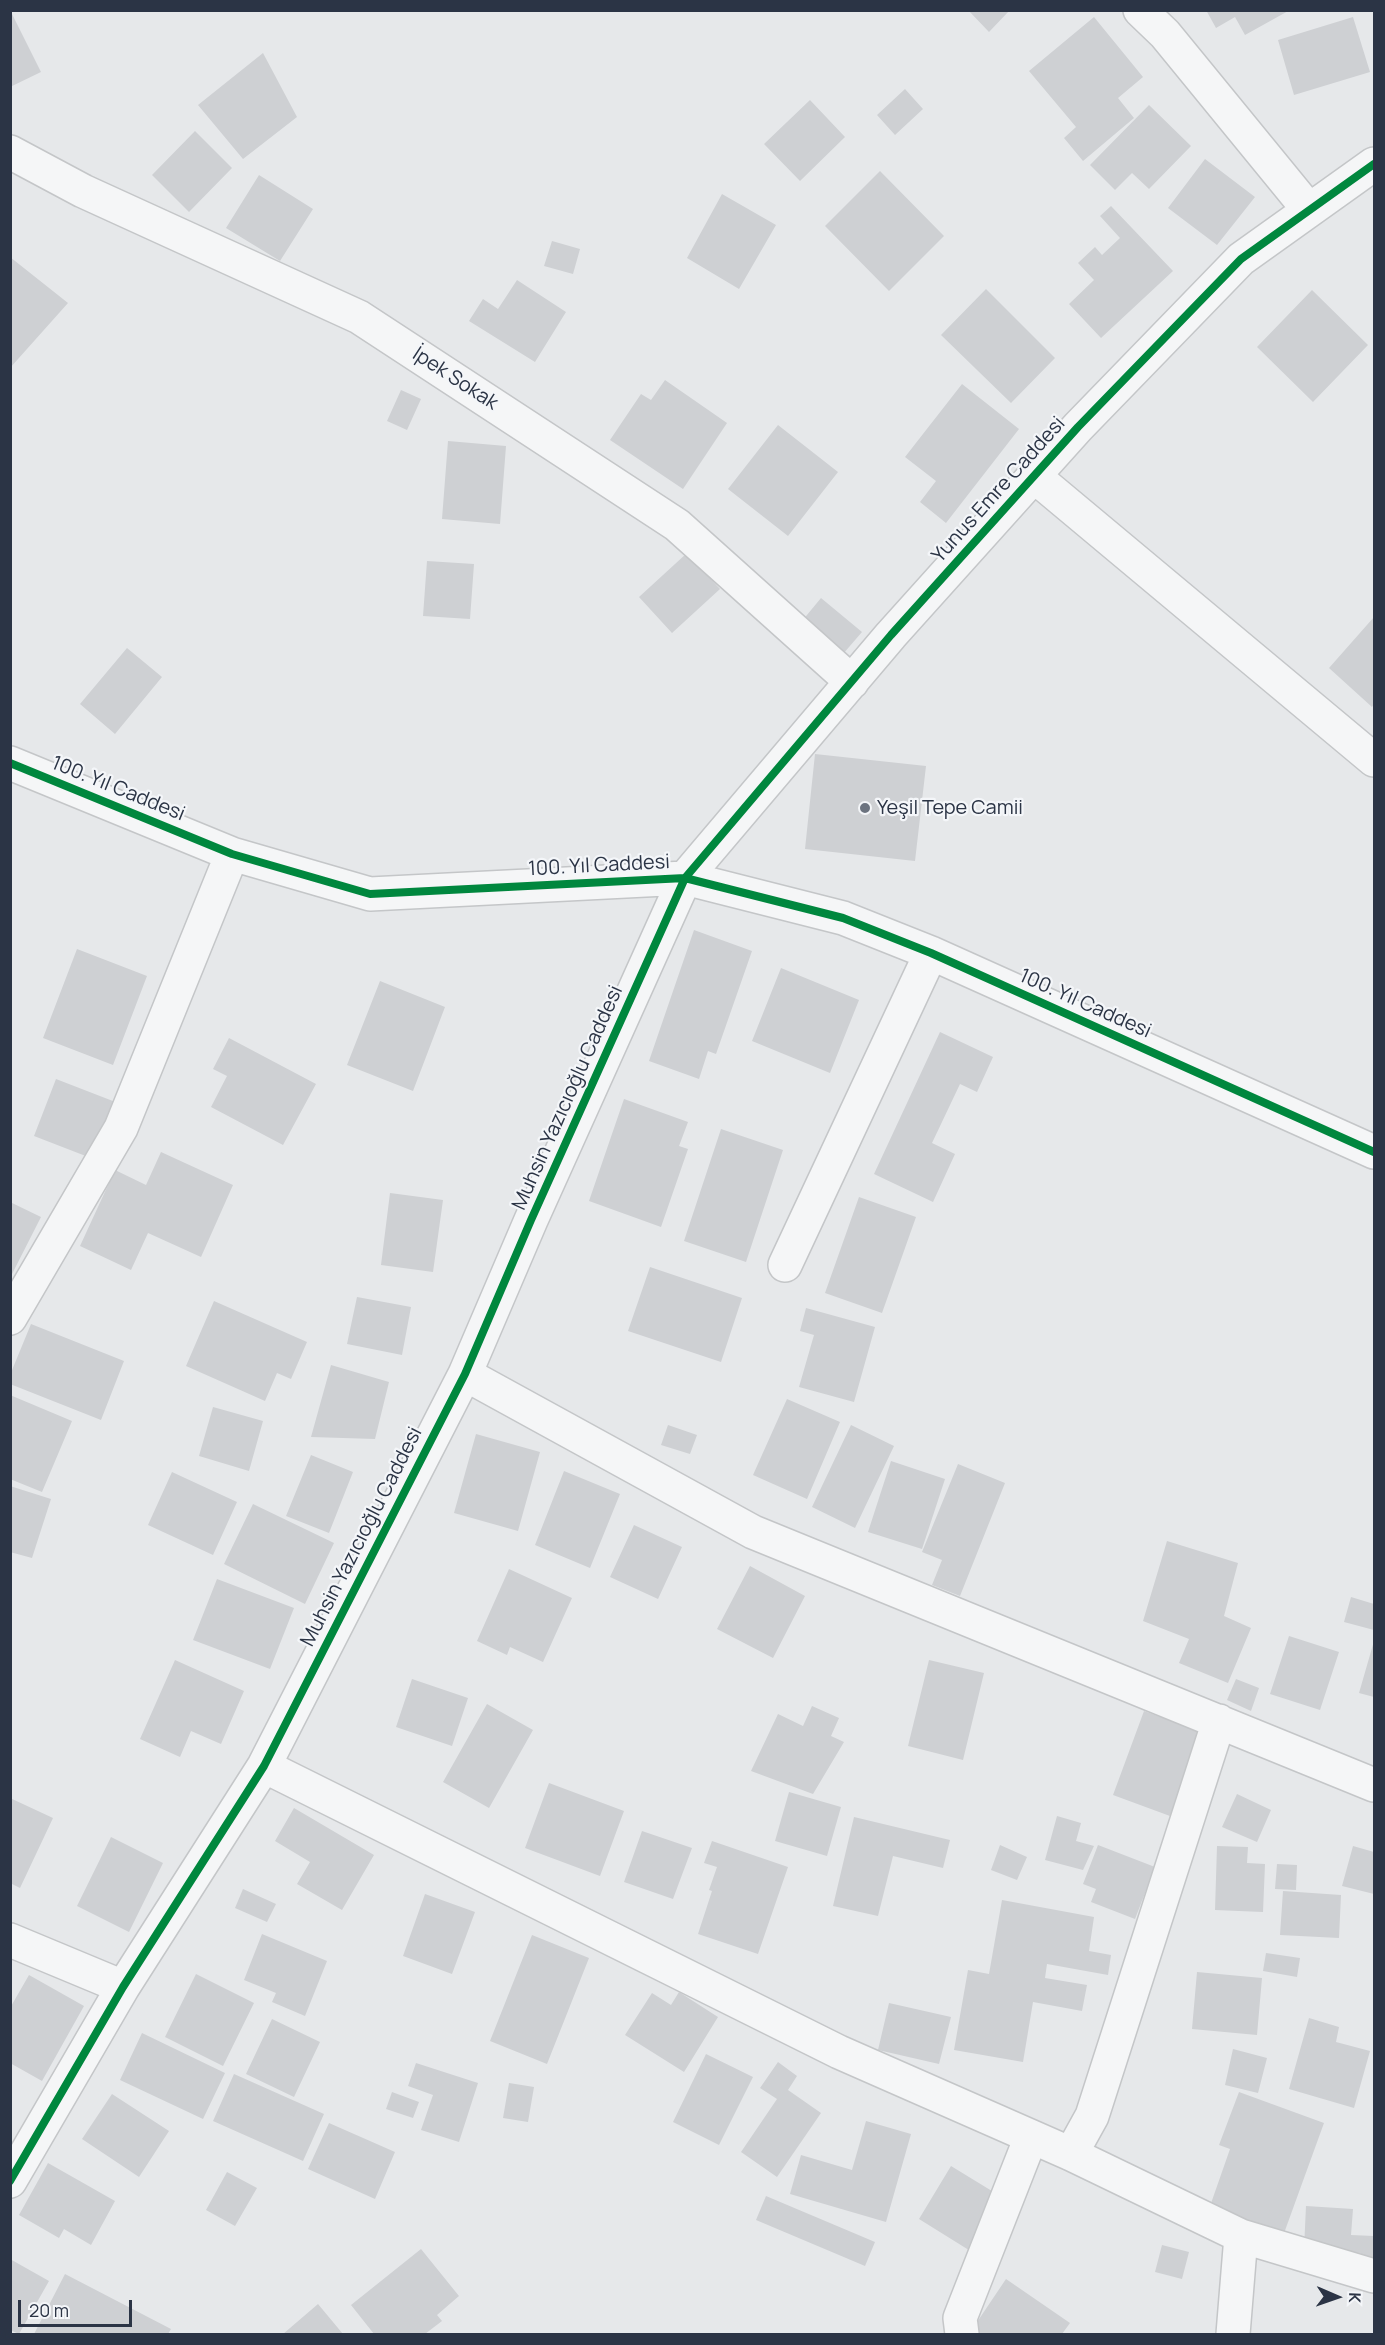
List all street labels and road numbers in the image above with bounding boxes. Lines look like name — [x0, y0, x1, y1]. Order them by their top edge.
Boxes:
street label: İpek Sokak — [408, 342, 502, 416]
street label: Yunus Emre Caddesi — [927, 412, 1071, 568]
street label: 100. Yıl Caddesi — [48, 751, 188, 827]
street label: 100. Yıl Caddesi — [528, 850, 670, 882]
street label: 100. Yıl Caddesi — [1015, 964, 1155, 1044]
street label: Muhsin Yazıcıoğlu Caddesi — [508, 982, 628, 1214]
street label: Muhsin Yazıcıoğlu Caddesi — [296, 1423, 428, 1651]

